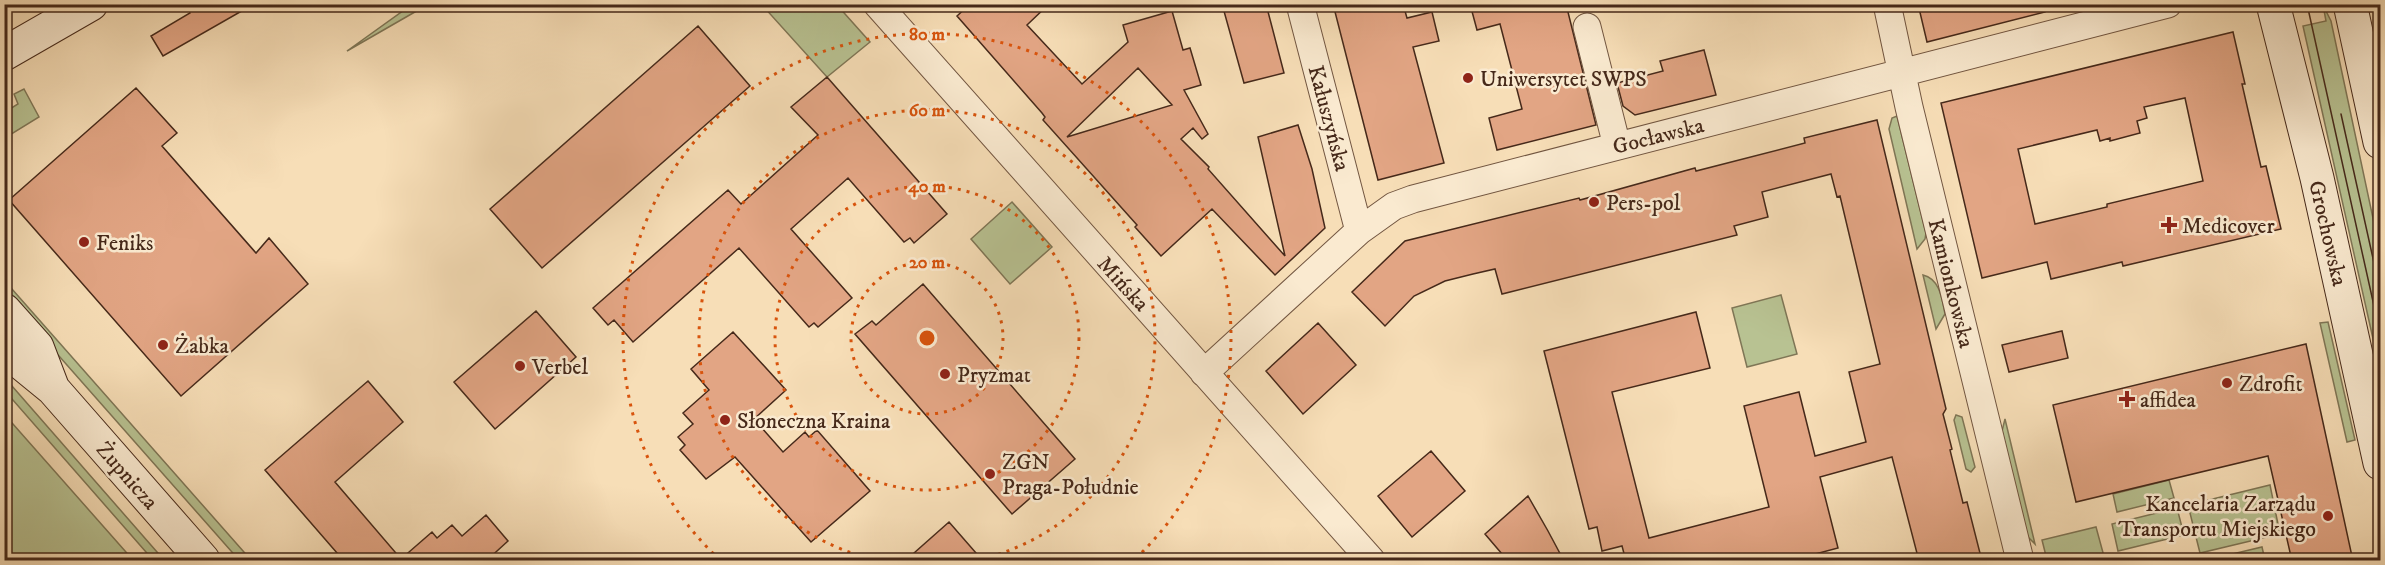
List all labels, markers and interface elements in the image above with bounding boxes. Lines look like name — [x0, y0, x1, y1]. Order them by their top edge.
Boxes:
text: 80 m — [909, 24, 946, 46]
street label: Kałuszyńska — [1301, 63, 1356, 175]
place label: Uniwersytet SWPS — [1480, 66, 1647, 93]
marker: Uniwersytet SWPS — [1461, 71, 1475, 85]
text: 60 m — [909, 100, 946, 122]
street label: Gocławska — [1610, 112, 1707, 161]
text: 40 m — [907, 176, 946, 198]
street label: Grochowska — [2302, 178, 2353, 289]
place label: Pers-pol — [1606, 190, 1681, 217]
marker: Pers-pol — [1587, 195, 1601, 209]
place label: Medicover — [2182, 213, 2275, 240]
street label: Kamionkowska — [1921, 216, 1980, 351]
marker: Medicover — [2160, 216, 2178, 234]
place label: Feniks — [96, 230, 153, 257]
marker: Feniks — [77, 235, 91, 249]
street label: Mińska — [1091, 251, 1155, 318]
text: 20 m — [909, 252, 945, 274]
centre of rings — [917, 328, 937, 348]
place label: Żabka — [175, 333, 230, 360]
marker: Żabka — [156, 338, 170, 352]
place label: Verbel — [531, 354, 588, 381]
marker: Verbel — [513, 359, 527, 373]
place label: Pryzmat — [957, 362, 1031, 389]
marker: Pryzmat — [938, 367, 952, 381]
place label: Zdrofit — [2239, 371, 2302, 398]
marker: Zdrofit — [2220, 376, 2234, 390]
place label: affidea — [2140, 387, 2197, 414]
marker: affidea — [2118, 390, 2136, 408]
place label: Słoneczna Kraina — [737, 408, 891, 435]
marker: Słoneczna Kraina — [718, 413, 732, 427]
street label: Żupnicza — [90, 436, 164, 516]
place label: ZGN Praga-Południe — [1002, 449, 1139, 501]
marker: ZGN Praga-Południe — [983, 467, 997, 481]
place label: Kancelaria Zarządu Transportu Miejskiego — [2118, 491, 2316, 543]
marker: Kancelaria Zarządu Transportu Miejskiego — [2321, 509, 2335, 523]

